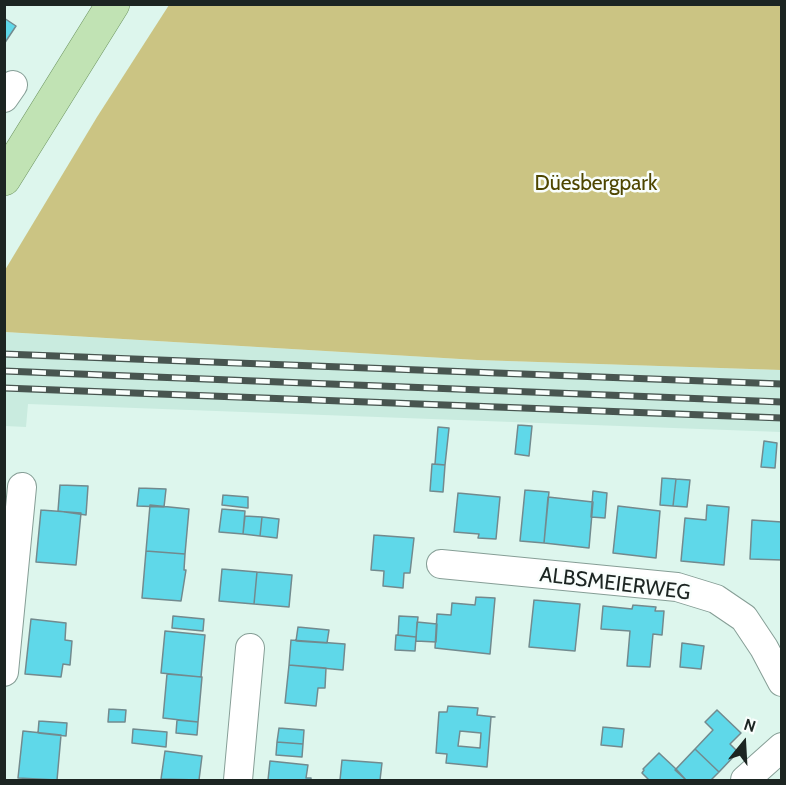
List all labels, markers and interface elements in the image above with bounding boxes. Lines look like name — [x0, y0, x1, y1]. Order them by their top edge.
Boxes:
park label: Düesbergpark — [535, 171, 657, 197]
street label: ALBSMEIERWEG — [538, 562, 692, 606]
north arrow — [714, 713, 774, 773]
text: N — [741, 715, 758, 736]

